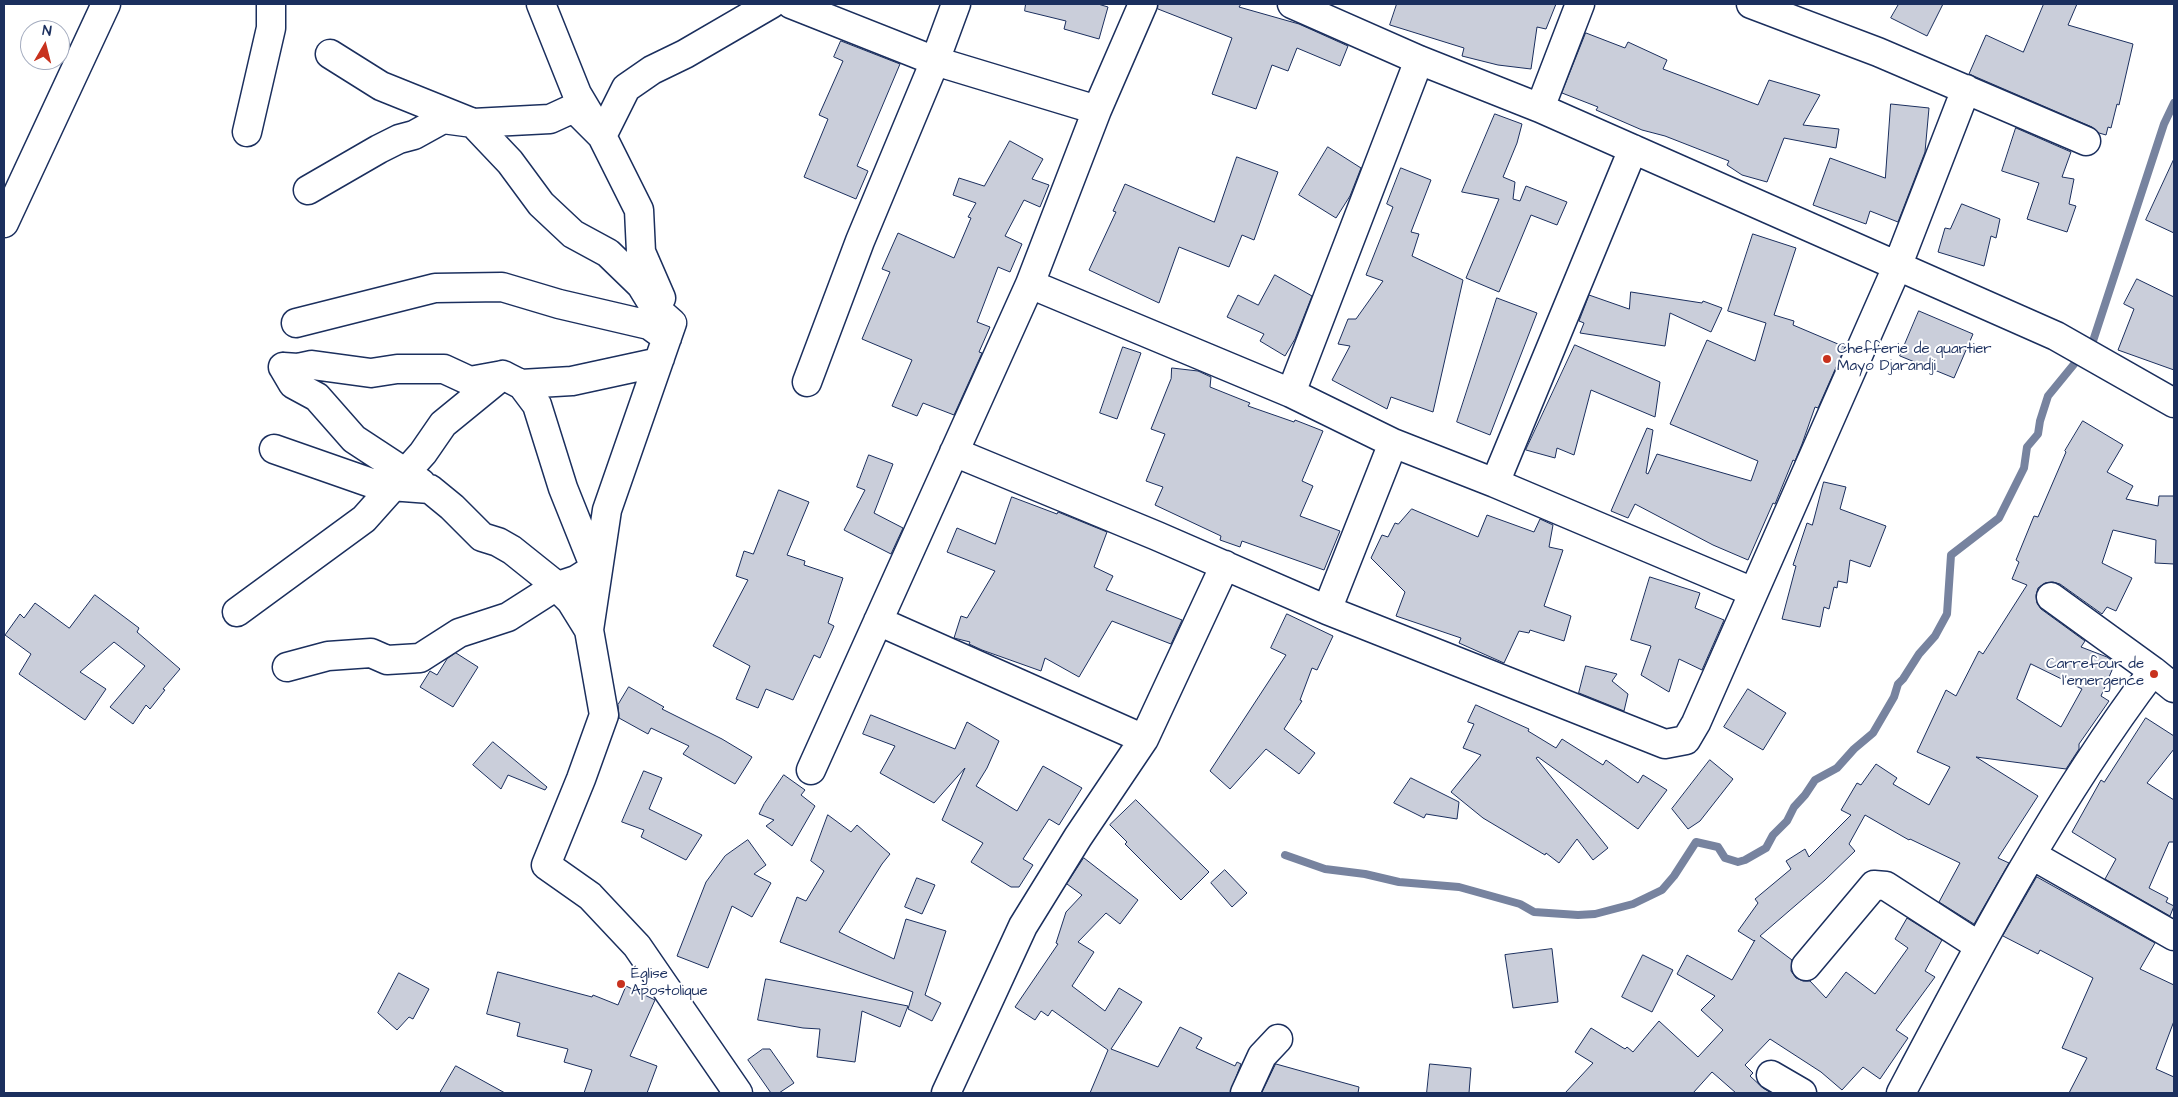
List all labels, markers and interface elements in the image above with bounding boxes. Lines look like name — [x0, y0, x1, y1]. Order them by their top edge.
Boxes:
north arrow — [20, 20, 70, 70]
text: N — [41, 21, 53, 42]
place label: Chefferie de quartier Mayo Djarandji — [1837, 341, 1992, 376]
marker: Chefferie de quartier Mayo Djarandji — [1821, 353, 1833, 365]
place label: Carrefour de l'emergence — [2046, 656, 2144, 691]
marker: Carrefour de l'emergence — [2148, 668, 2160, 680]
place label: Église Apostolique — [631, 966, 707, 1001]
marker: Église Apostolique — [615, 978, 627, 990]

